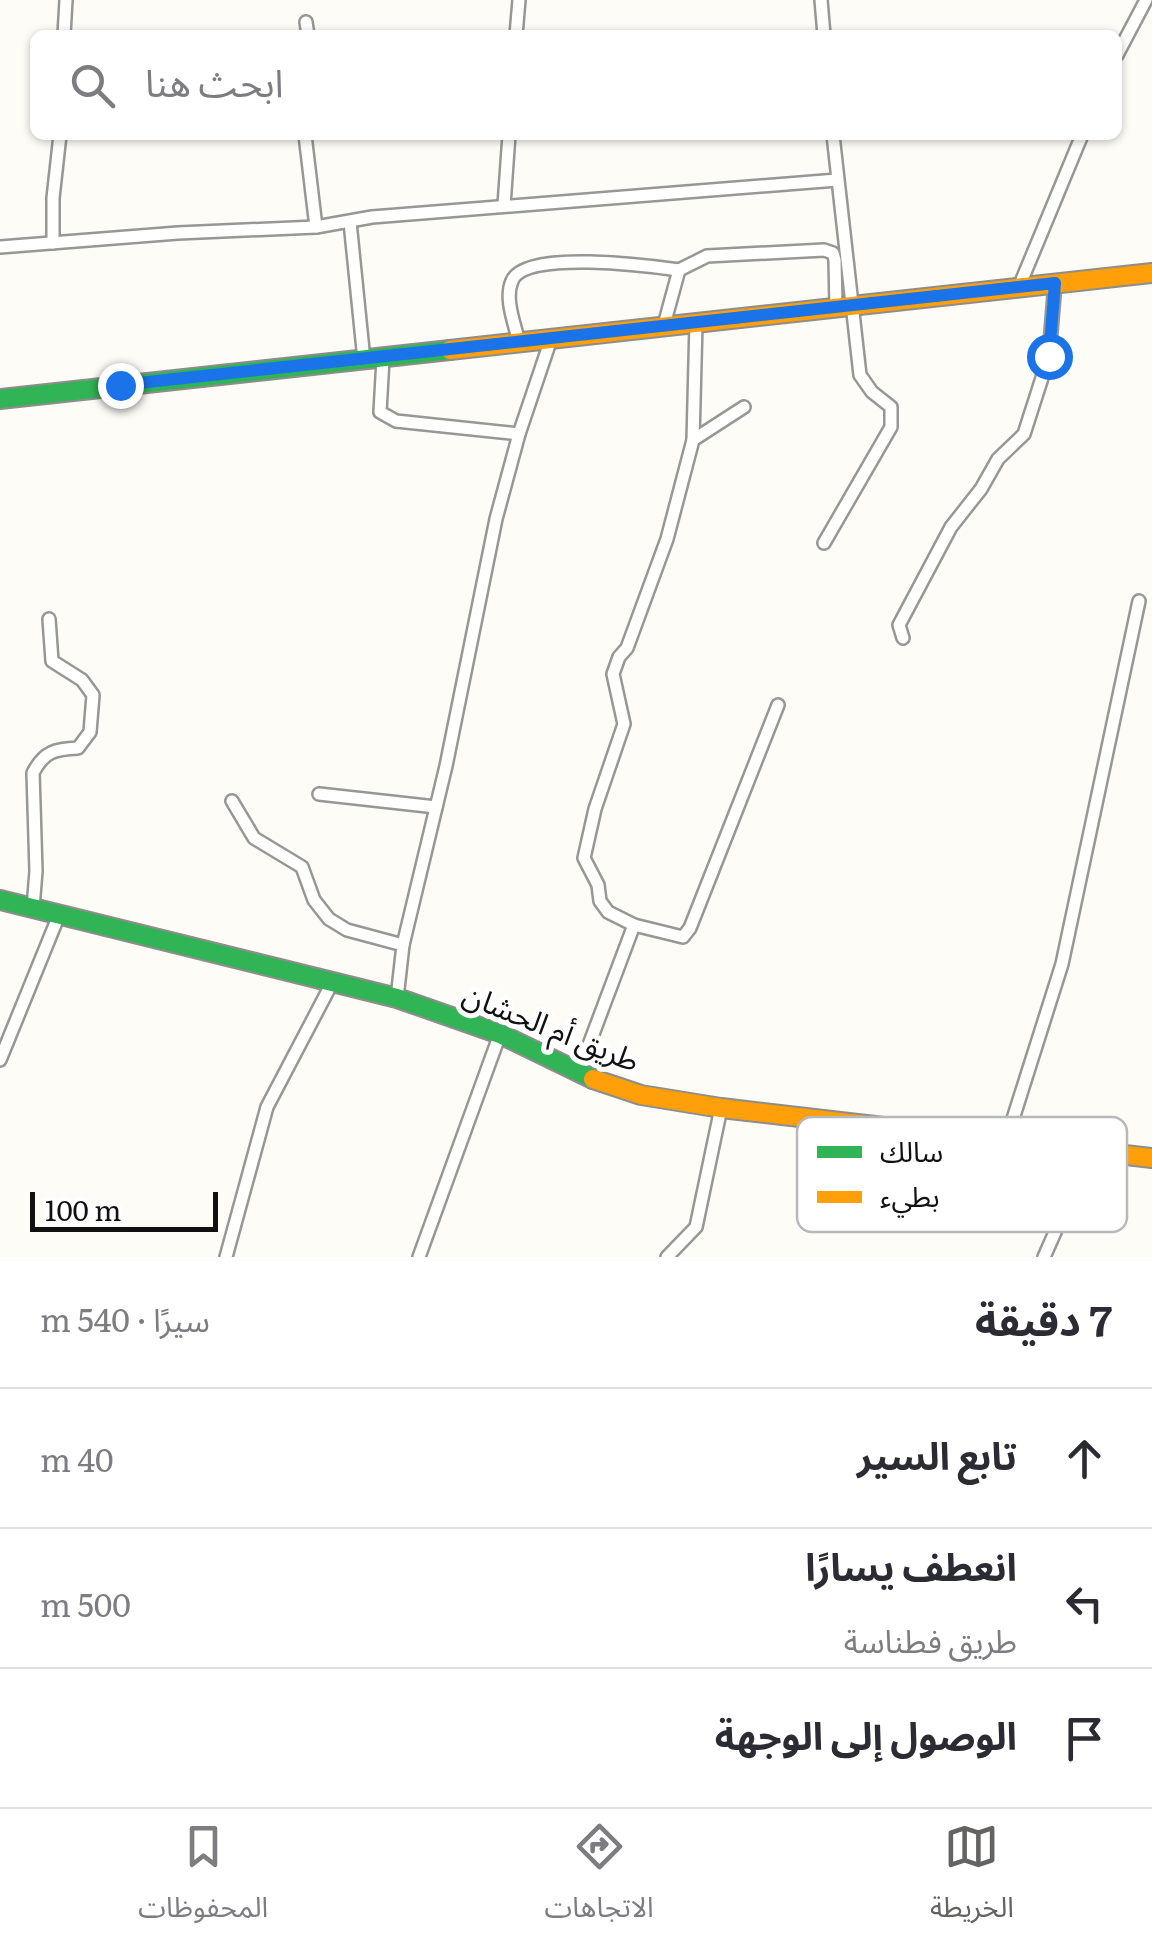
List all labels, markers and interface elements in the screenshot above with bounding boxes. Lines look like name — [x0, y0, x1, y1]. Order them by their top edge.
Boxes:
search box — [30, 30, 1122, 140]
text: ابحث هنا — [145, 52, 284, 109]
icon: search — [65, 58, 120, 113]
route start — [1027, 334, 1073, 380]
route end — [98, 363, 144, 409]
street label: طريق أم الحشان — [456, 970, 647, 1083]
legend — [797, 1117, 1127, 1232]
text: سالك — [880, 1129, 943, 1171]
text: بطيء — [880, 1174, 940, 1218]
scale bar — [30, 1187, 218, 1232]
text: 100 m — [45, 1188, 122, 1230]
text: 7 دقيقة — [975, 1287, 1112, 1349]
text: سيرًا · 540 m — [40, 1294, 210, 1342]
text: تابع السير — [857, 1425, 1017, 1482]
icon: ahead — [1057, 1431, 1112, 1486]
text: 40 m — [40, 1434, 114, 1482]
text: انعطف يسارًا — [805, 1536, 1017, 1593]
icon: left — [1057, 1576, 1112, 1631]
text: 500 m — [40, 1579, 131, 1627]
text: طريق فطناسة — [844, 1615, 1017, 1663]
text: الوصول إلى الوجهة — [715, 1705, 1017, 1762]
icon: arrive — [1057, 1711, 1112, 1766]
tab: المحفوظات — [138, 1819, 268, 1938]
tab: الاتجاهات — [544, 1819, 654, 1938]
tab: الخريطة — [930, 1819, 1014, 1938]

